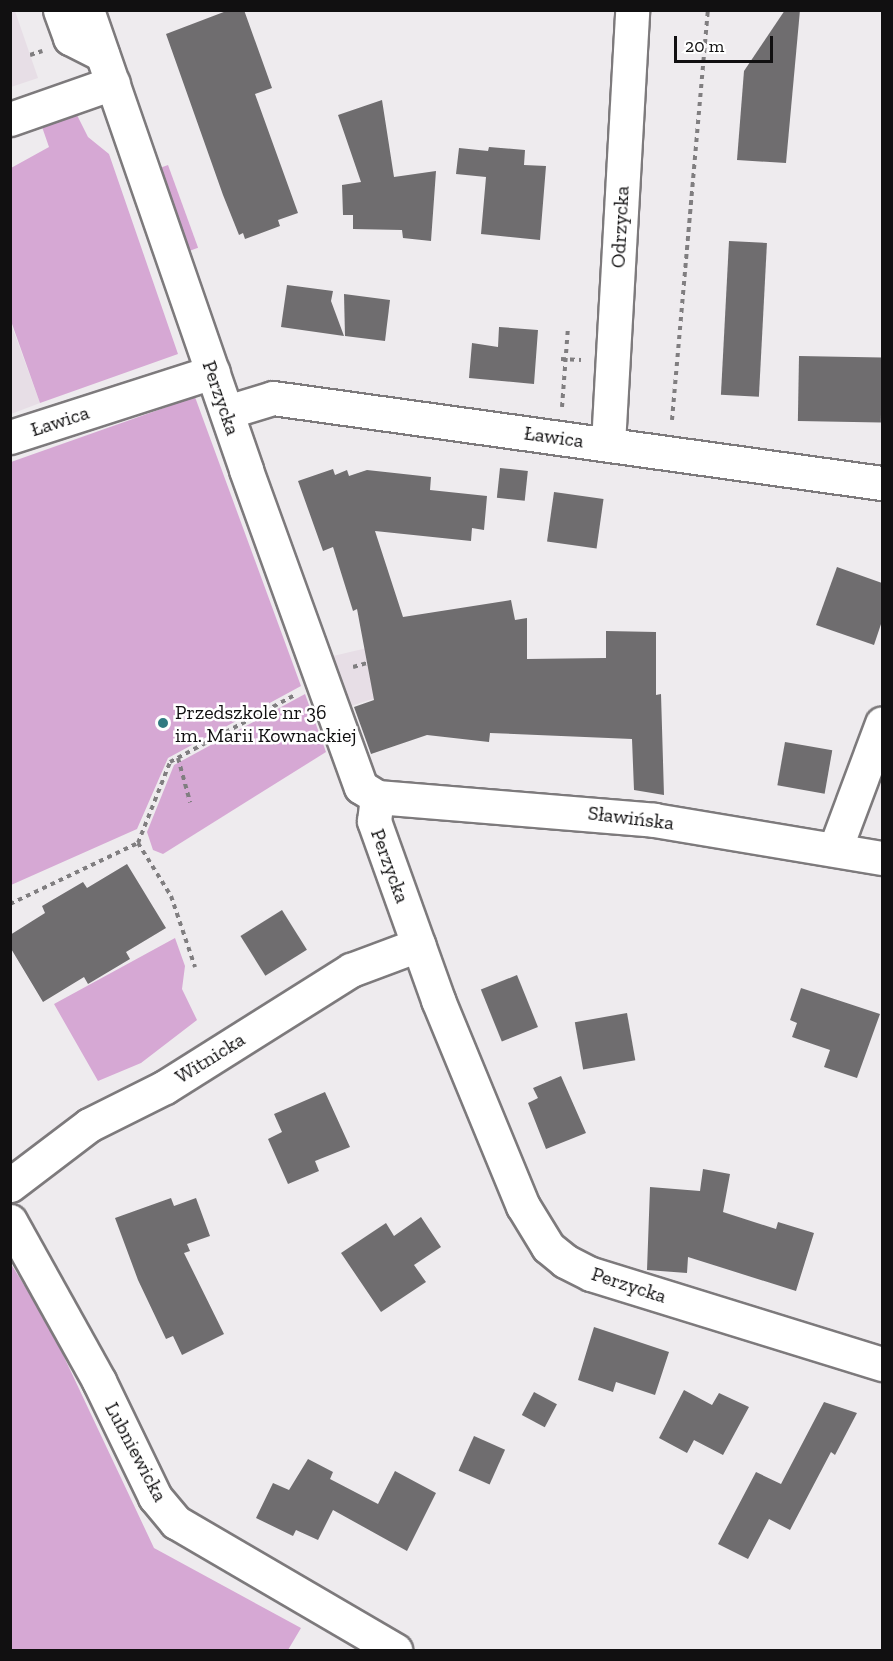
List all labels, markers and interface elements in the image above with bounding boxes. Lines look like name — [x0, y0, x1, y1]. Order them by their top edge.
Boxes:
scale bar — [677, 24, 776, 62]
text: 20 m — [685, 35, 724, 57]
street label: Odrzycka — [606, 185, 634, 269]
street label: Perzycka — [197, 358, 245, 438]
street label: Ławica — [28, 400, 92, 442]
street label: Ławica — [523, 421, 585, 453]
place label: Przedszkole nr 36 im. Marii Kownackiej — [175, 700, 356, 747]
marker: Przedszkole nr 36 im. Marii Kownackiej — [156, 716, 170, 730]
street label: Sławińska — [587, 801, 675, 835]
street label: Perzycka — [366, 826, 414, 906]
street label: Witnicka — [171, 1027, 249, 1089]
street label: Perzycka — [589, 1262, 669, 1308]
street label: Lubniewicka — [100, 1398, 172, 1506]

